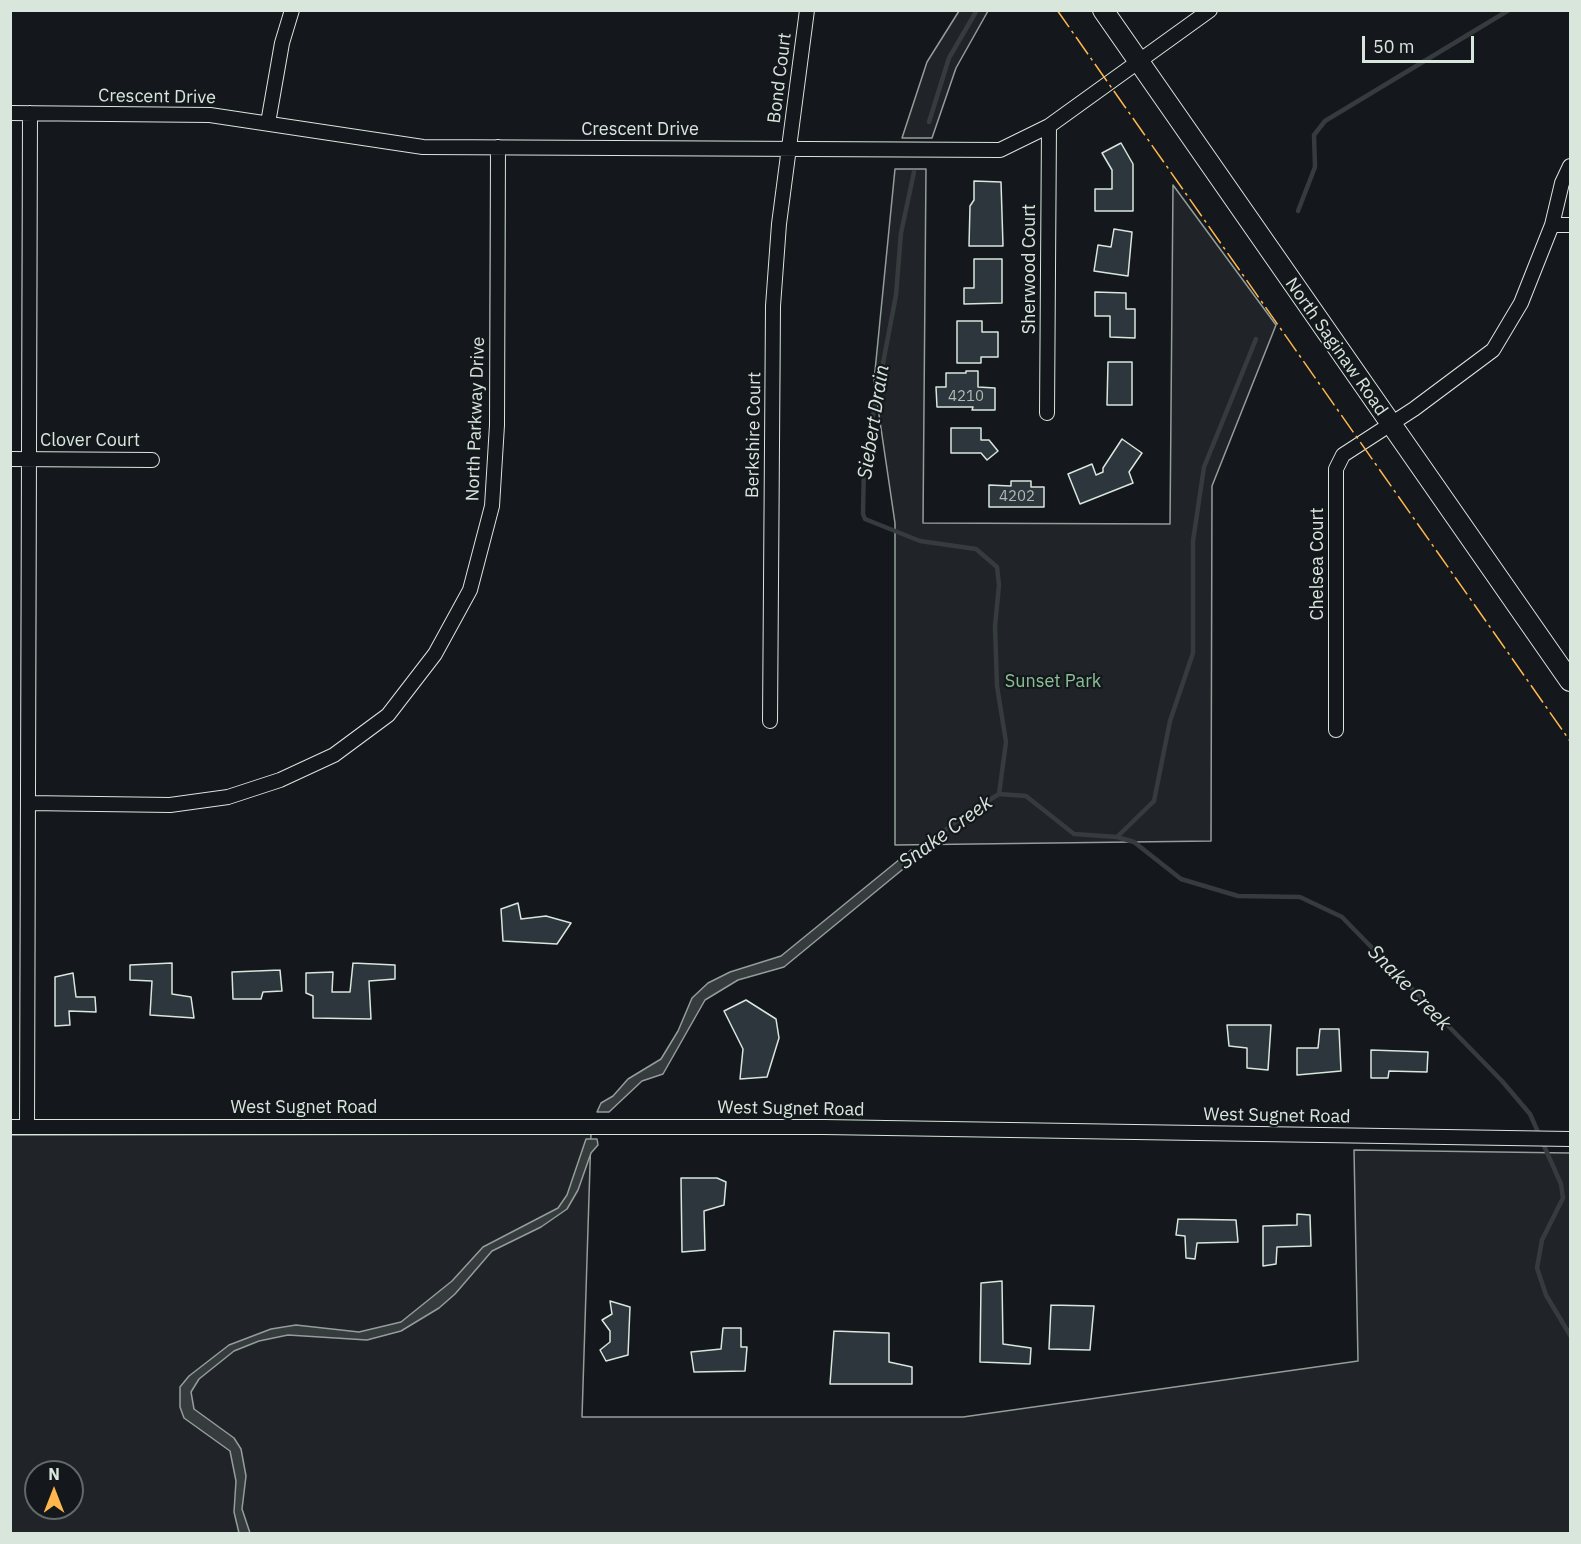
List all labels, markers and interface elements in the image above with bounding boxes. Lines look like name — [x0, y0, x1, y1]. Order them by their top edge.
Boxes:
scale bar — [1365, 24, 1478, 62]
street label: Bond Court — [764, 31, 796, 125]
text: 50 m — [1373, 35, 1415, 58]
street label: Crescent Drive — [98, 85, 216, 109]
street label: Crescent Drive — [581, 119, 699, 141]
street label: Sherwood Court — [1019, 204, 1041, 334]
street label: North Saginaw Road — [1280, 274, 1392, 420]
street label: North Parkway Drive — [462, 336, 490, 502]
water label: Siebert Drain — [853, 363, 895, 481]
street label: Berkshire Court — [742, 372, 766, 498]
house number: 4210 — [948, 388, 984, 406]
street label: Clover Court — [40, 430, 140, 452]
house number: 4202 — [999, 488, 1035, 506]
street label: Chelsea Court — [1307, 507, 1329, 621]
park label: Sunset Park — [1005, 671, 1101, 693]
water label: Snake Creek — [895, 791, 997, 875]
water label: Snake Creek — [1362, 940, 1456, 1036]
street label: West Sugnet Road — [230, 1097, 378, 1119]
street label: West Sugnet Road — [717, 1097, 865, 1121]
street label: West Sugnet Road — [1203, 1104, 1351, 1128]
north arrow — [24, 1460, 84, 1520]
text: N — [48, 1464, 60, 1484]

